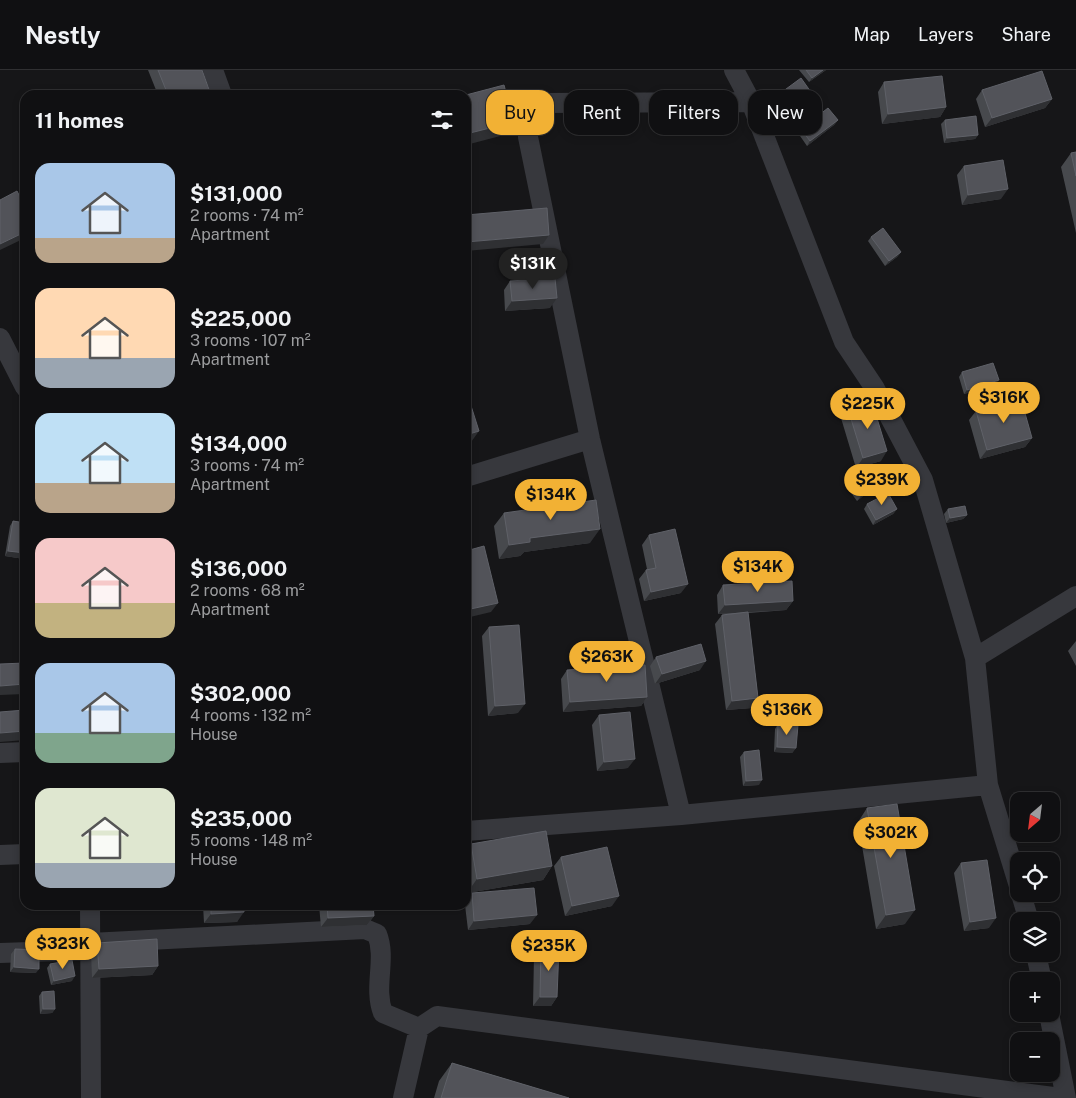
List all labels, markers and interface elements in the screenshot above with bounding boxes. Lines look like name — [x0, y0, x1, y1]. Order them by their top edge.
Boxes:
text: Nestly — [25, 21, 101, 49]
text: Map — [854, 24, 890, 45]
text: Layers — [918, 24, 974, 45]
text: Share — [1002, 24, 1051, 45]
chip: Buy — [486, 90, 554, 135]
chip: Rent — [564, 90, 639, 135]
chip: Filters — [649, 90, 738, 135]
chip: New — [748, 90, 822, 135]
icon: filters — [428, 106, 456, 134]
text: 11 homes — [35, 108, 124, 133]
text: $131,000 — [190, 181, 283, 206]
icon: home — [75, 183, 135, 243]
text: 2 rooms · 74 m² — [190, 206, 304, 225]
text: Apartment — [190, 225, 270, 244]
pin: $131K — [498, 248, 568, 290]
text: $131K — [510, 254, 556, 273]
text: $225,000 — [190, 306, 291, 331]
icon: home — [75, 308, 135, 368]
text: 3 rooms · 107 m² — [190, 331, 311, 350]
text: Apartment — [190, 350, 270, 369]
pin: $316K — [969, 382, 1039, 424]
pin: $225K — [833, 388, 903, 430]
text: $316K — [979, 388, 1029, 407]
text: $225K — [841, 394, 895, 413]
text: $134,000 — [190, 431, 287, 456]
icon: home — [75, 433, 135, 493]
text: 3 rooms · 74 m² — [190, 456, 304, 475]
pin: $239K — [847, 464, 917, 506]
text: $239K — [855, 470, 909, 489]
text: Apartment — [190, 475, 270, 494]
pin: $134K — [516, 478, 586, 521]
text: $134K — [526, 485, 576, 504]
pin: $134K — [723, 550, 793, 593]
text: $136,000 — [190, 556, 287, 581]
text: $134K — [733, 557, 783, 576]
icon: home — [75, 558, 135, 618]
text: 2 rooms · 68 m² — [190, 581, 305, 600]
text: Apartment — [190, 600, 270, 619]
pin: $263K — [572, 640, 642, 683]
text: $263K — [580, 647, 634, 666]
text: $302,000 — [190, 681, 291, 706]
icon: home — [75, 683, 135, 743]
pin: $136K — [752, 694, 822, 736]
text: $136K — [762, 700, 812, 719]
text: 4 rooms · 132 m² — [190, 706, 311, 725]
text: House — [190, 725, 238, 744]
north arrow — [1010, 792, 1060, 842]
map controls — [1010, 792, 1060, 1082]
text: $235,000 — [190, 806, 292, 831]
icon: home — [75, 808, 135, 868]
pin: $302K — [856, 816, 926, 859]
text: $302K — [864, 823, 918, 842]
text: 5 rooms · 148 m² — [190, 831, 312, 850]
text: House — [190, 850, 238, 869]
button: locate — [1010, 852, 1060, 902]
button: layers — [1010, 912, 1060, 962]
pin: $323K — [28, 928, 98, 970]
pin: $235K — [514, 930, 584, 972]
text: $323K — [36, 934, 90, 953]
text: $235K — [522, 936, 576, 955]
button: + — [1010, 972, 1060, 1022]
button: − — [1010, 1032, 1060, 1082]

